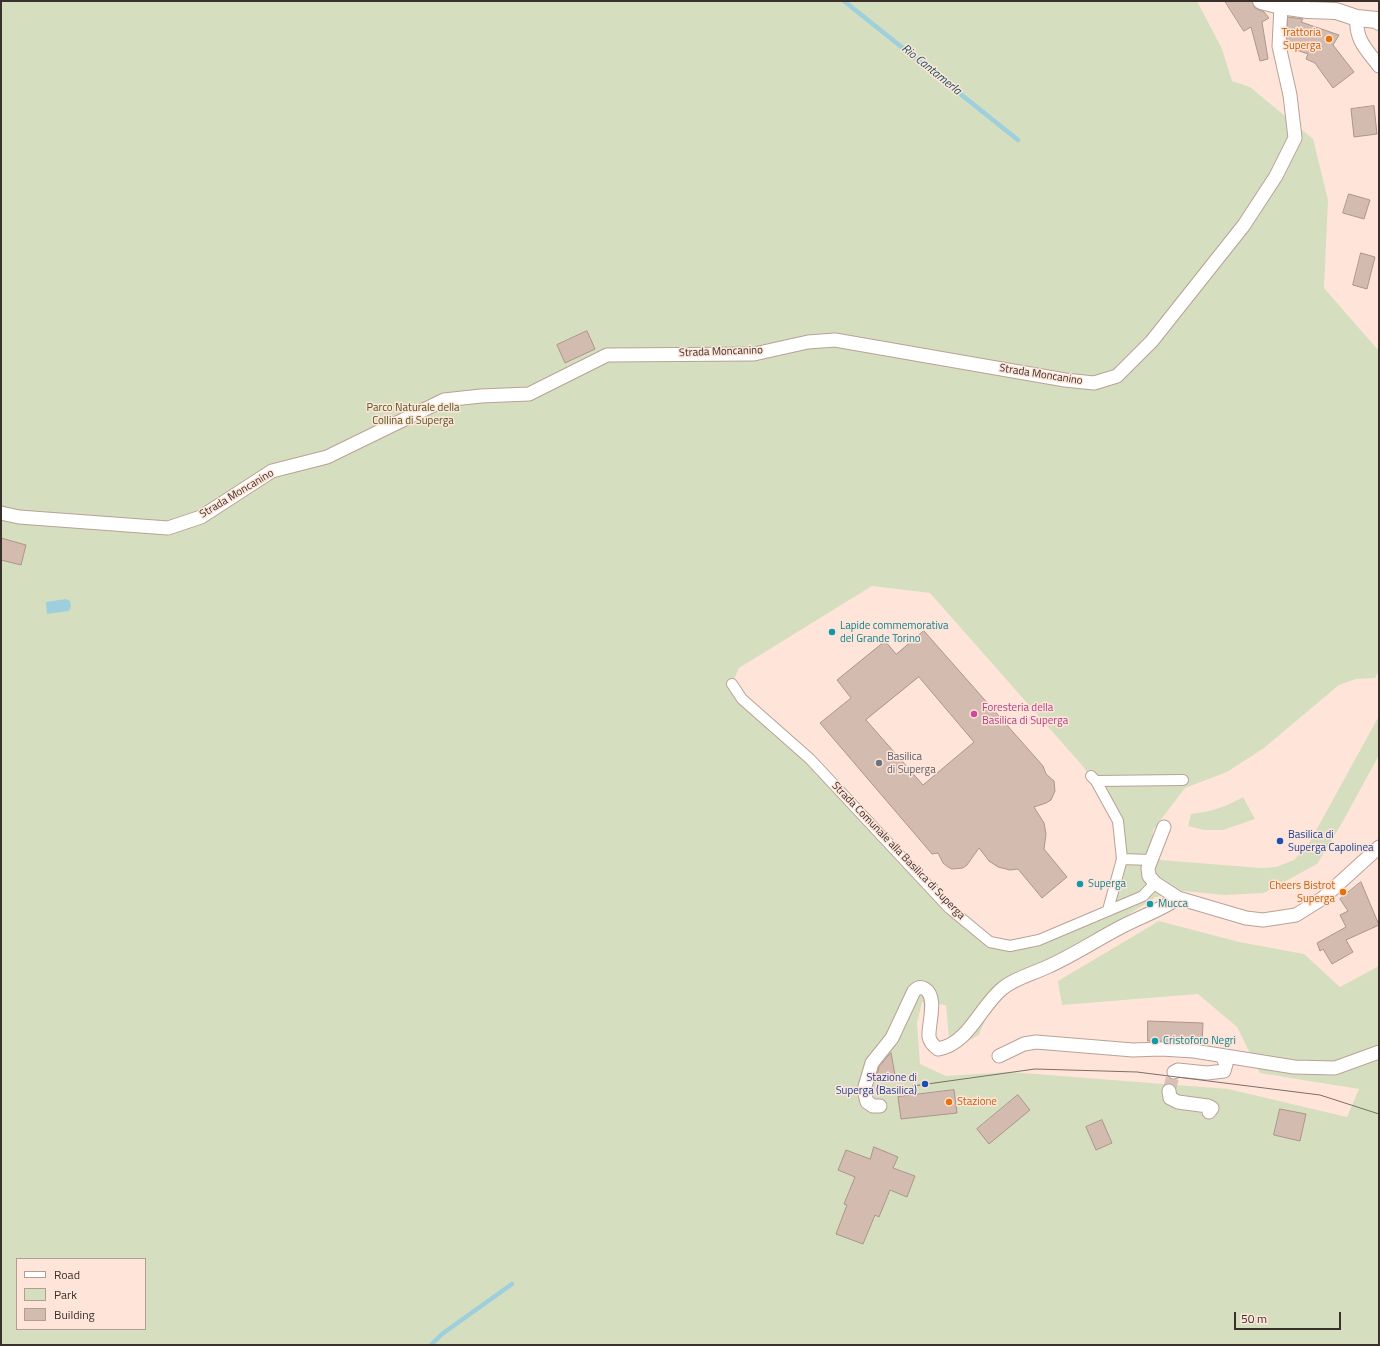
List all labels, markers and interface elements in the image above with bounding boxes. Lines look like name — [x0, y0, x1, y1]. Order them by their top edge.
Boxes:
place label: Trattoria Superga — [1282, 26, 1321, 52]
marker: Trattoria Superga — [1324, 34, 1334, 44]
water label: Rio Cantamerla — [898, 42, 964, 98]
street label: Strada Moncanino — [679, 344, 763, 360]
street label: Strada Moncanino — [998, 362, 1084, 388]
park label: Parco Naturale della Collina di Superga — [366, 401, 460, 427]
street label: Strada Moncanino — [198, 467, 276, 521]
place label: Lapide commemorativa del Grande Torino — [840, 619, 949, 645]
marker: Lapide commemorativa del Grande Torino — [827, 627, 837, 637]
place label: Foresteria della Basilica di Superga — [982, 701, 1068, 727]
marker: Foresteria della Basilica di Superga — [969, 709, 979, 719]
place label: Basilica di Superga — [887, 750, 936, 776]
marker: Basilica di Superga — [874, 758, 884, 768]
street label: Strada Comunale alla Basilica di Superga — [829, 779, 967, 923]
place label: Basilica di Superga Capolinea — [1288, 828, 1373, 854]
marker: Basilica di Superga Capolinea — [1275, 836, 1285, 846]
place label: Superga — [1088, 877, 1126, 891]
marker: Superga — [1075, 879, 1085, 889]
place label: Cheers Bistrot Superga — [1269, 879, 1335, 905]
marker: Cheers Bistrot Superga — [1338, 887, 1348, 897]
place label: Mucca — [1158, 897, 1188, 911]
marker: Mucca — [1145, 899, 1155, 909]
place label: Cristoforo Negri — [1163, 1034, 1236, 1048]
marker: Cristoforo Negri — [1150, 1036, 1160, 1046]
place label: Stazione di Superga (Basilica) — [836, 1071, 917, 1097]
marker: Stazione di Superga (Basilica) — [920, 1079, 930, 1089]
place label: Stazione — [957, 1095, 997, 1109]
marker: Stazione — [944, 1097, 954, 1107]
legend — [16, 1258, 146, 1330]
text: Road — [54, 1265, 80, 1284]
text: Park — [54, 1285, 77, 1304]
scale bar — [1236, 1304, 1343, 1330]
text: Building — [54, 1305, 95, 1324]
text: 50 m — [1241, 1309, 1267, 1328]

